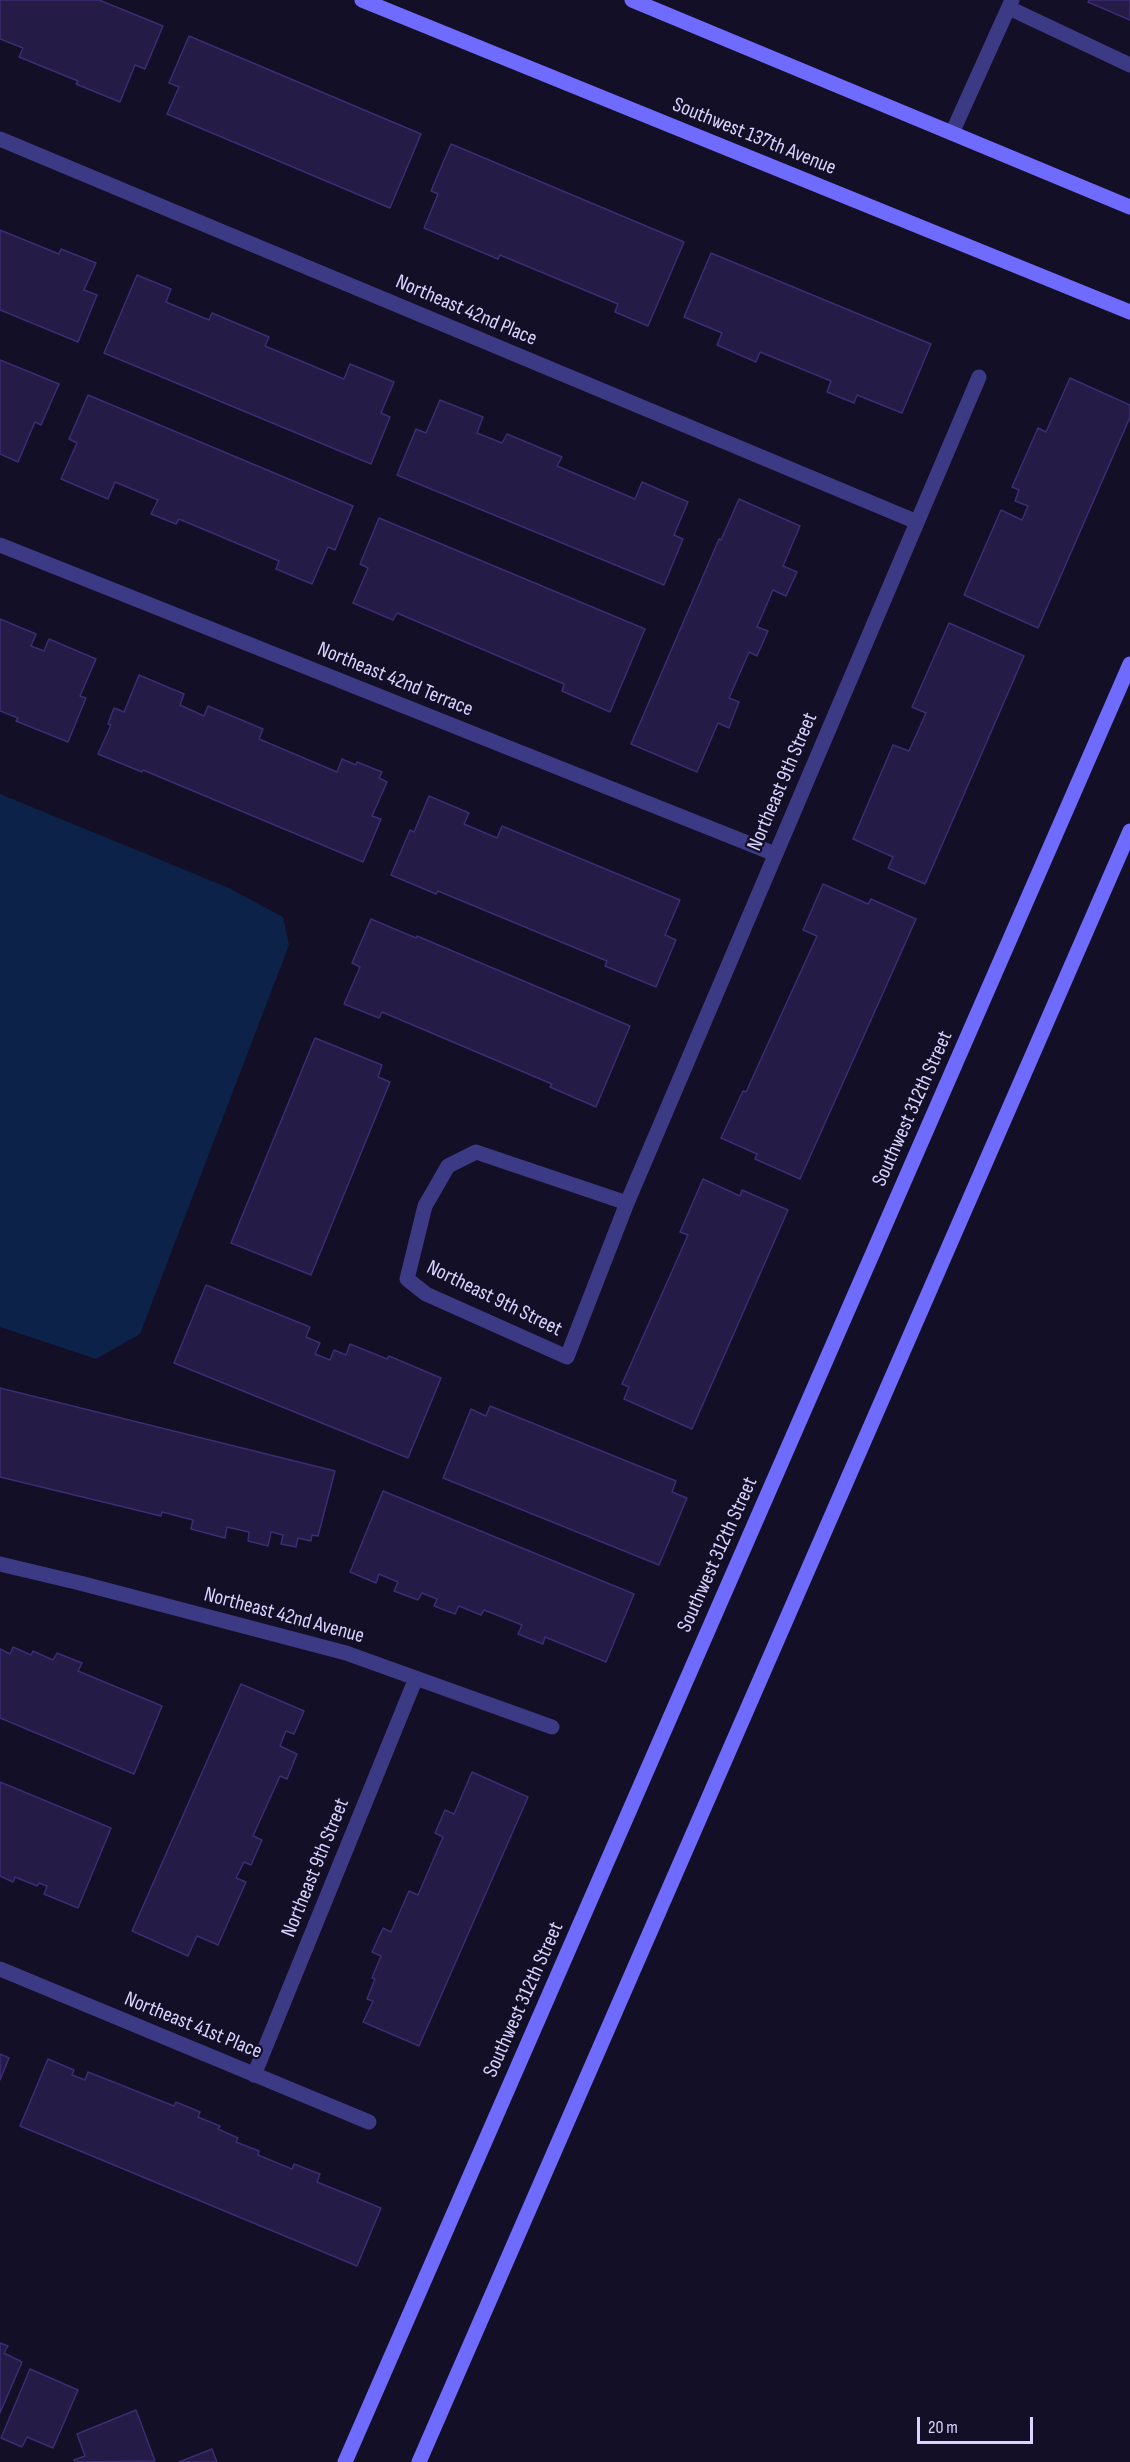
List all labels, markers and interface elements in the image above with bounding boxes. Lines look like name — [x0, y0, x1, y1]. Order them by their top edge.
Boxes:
street label: Southwest 137th Avenue — [669, 93, 839, 181]
street label: Northeast 42nd Place — [392, 270, 540, 352]
street label: Northeast 42nd Terrace — [313, 637, 477, 723]
street label: Northeast 9th Street — [743, 709, 823, 855]
street label: Southwest 312th Street — [867, 1027, 959, 1191]
street label: Northeast 9th Street — [422, 1255, 566, 1343]
street label: Southwest 312th Street — [672, 1473, 764, 1637]
street label: Northeast 42nd Avenue — [201, 1582, 367, 1650]
street label: Northeast 9th Street — [277, 1795, 355, 1941]
street label: Southwest 312th Street — [478, 1918, 570, 2082]
street label: Northeast 41st Place — [121, 1987, 265, 2065]
scale bar — [920, 2405, 1036, 2443]
text: 20 m — [928, 2417, 958, 2438]

